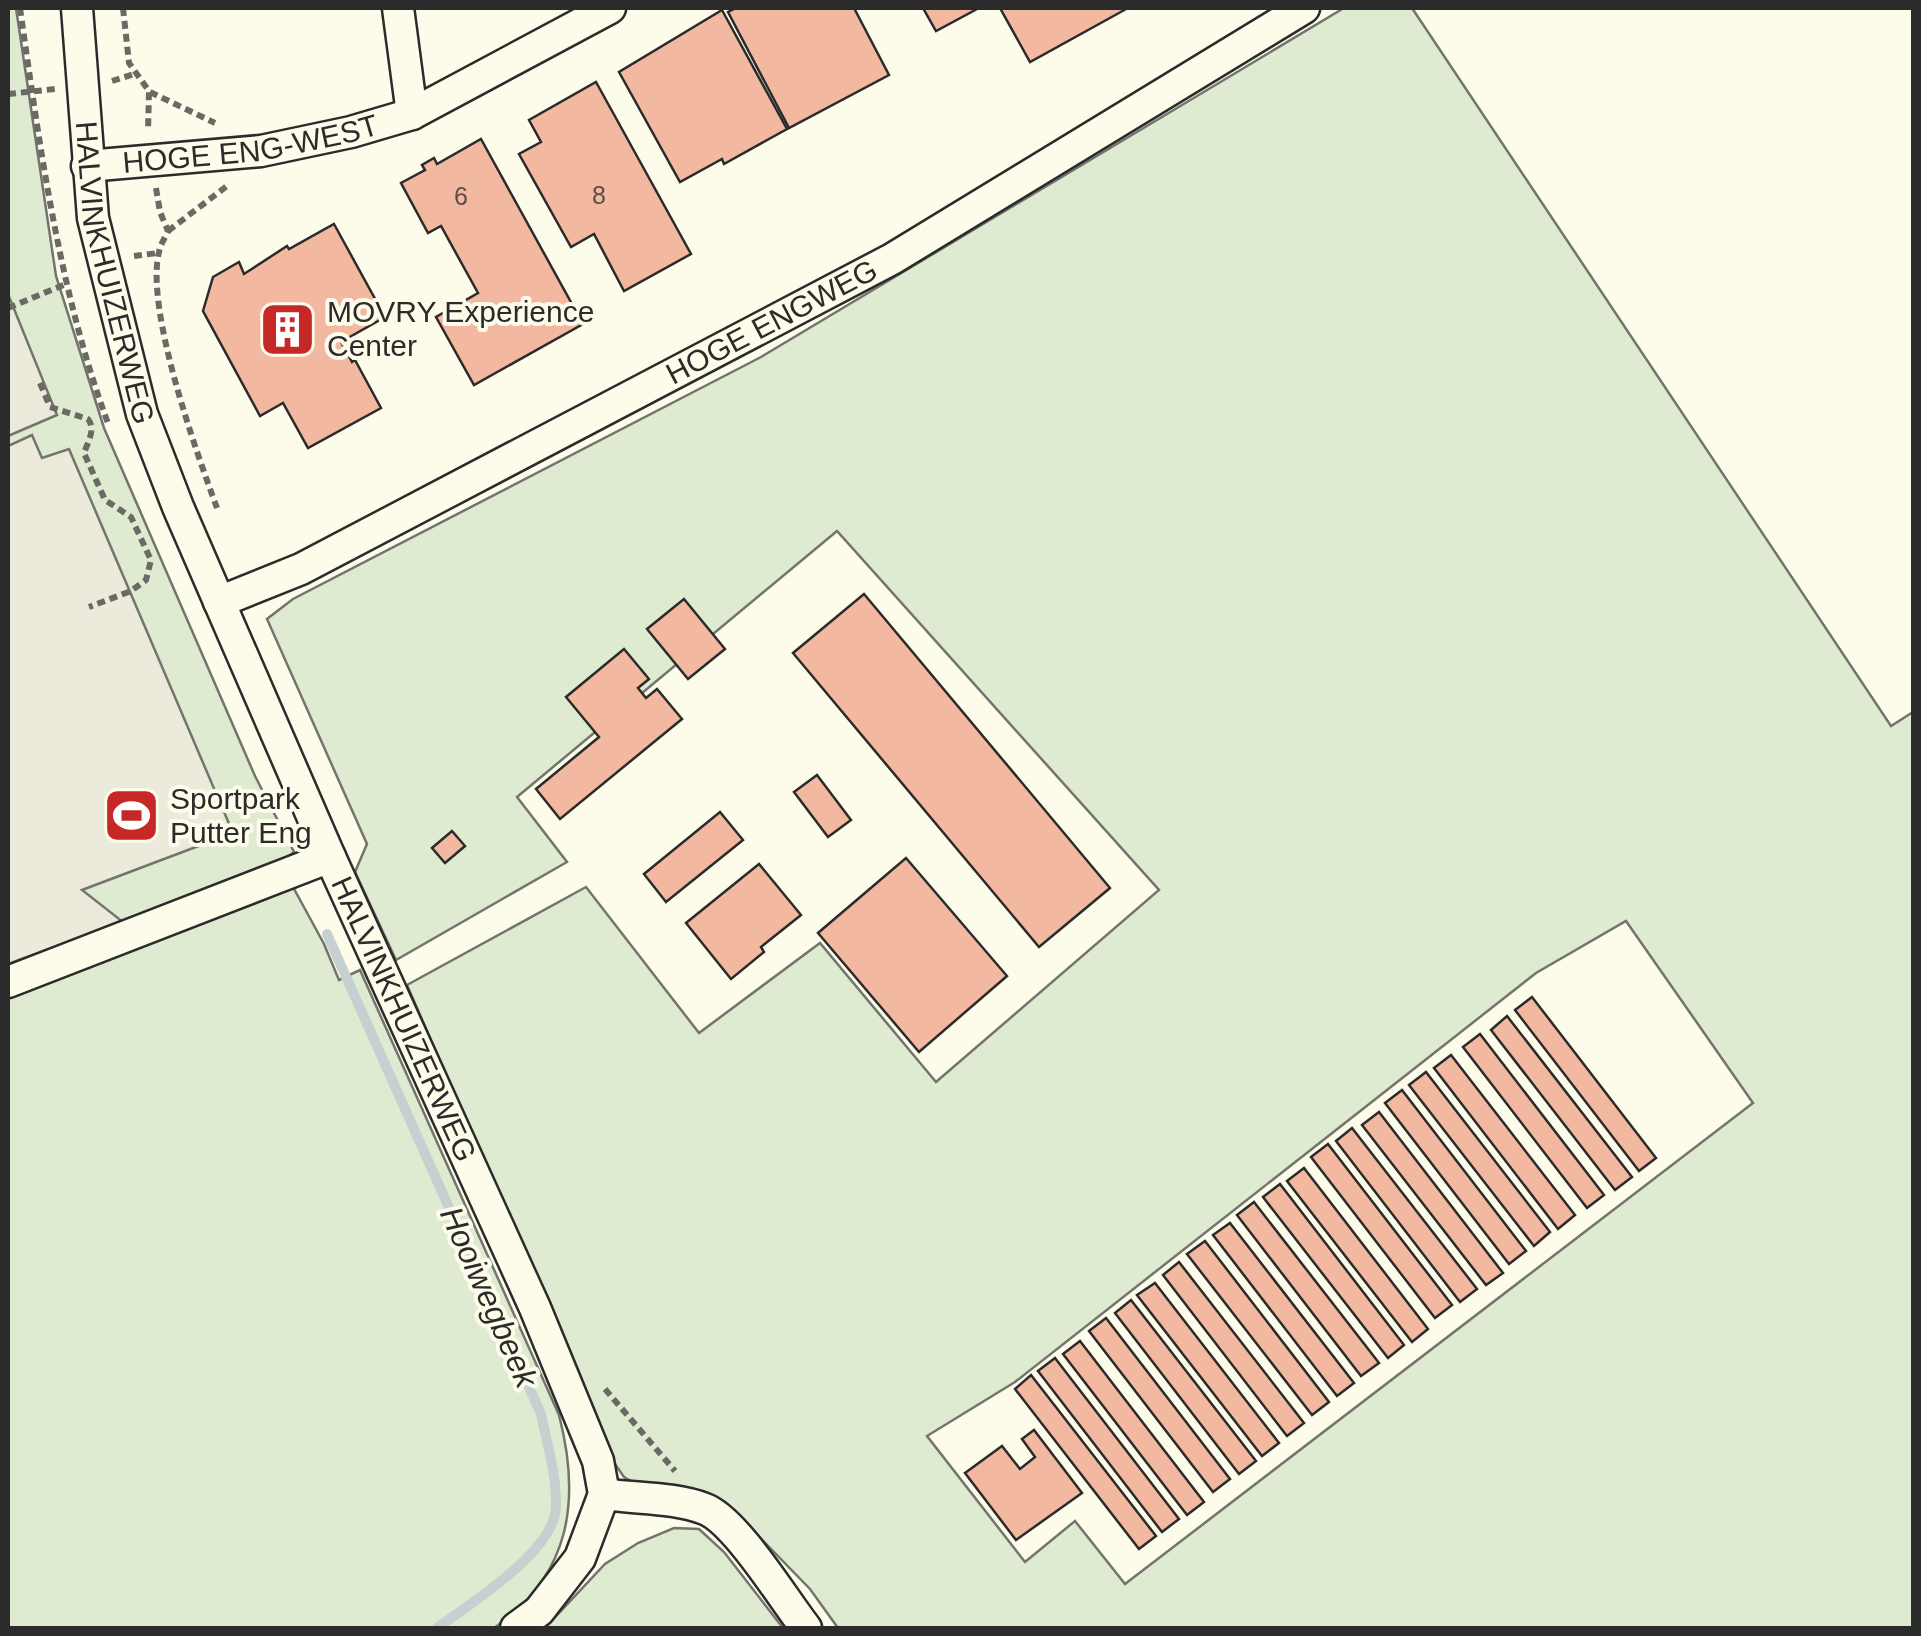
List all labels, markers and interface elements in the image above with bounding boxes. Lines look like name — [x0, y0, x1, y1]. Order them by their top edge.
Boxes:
street label: HOGE ENG-WEST — [121, 108, 382, 179]
street label: HALVINKHUIZERWEG — [70, 120, 161, 427]
house number: 8 — [592, 181, 606, 209]
house number: 6 — [454, 182, 468, 210]
street label: HOGE ENGWEG — [661, 253, 883, 390]
place label: MOVRY Experience Center — [327, 295, 594, 362]
building icon: MOVRY Experience Center — [258, 299, 318, 359]
place label: Sportpark Putter Eng — [170, 782, 312, 849]
sports icon: Sportpark Putter Eng — [101, 786, 161, 846]
street label: HALVINKHUIZERWEG — [325, 871, 483, 1166]
water label: Hooiwegbeek — [433, 1201, 546, 1395]

